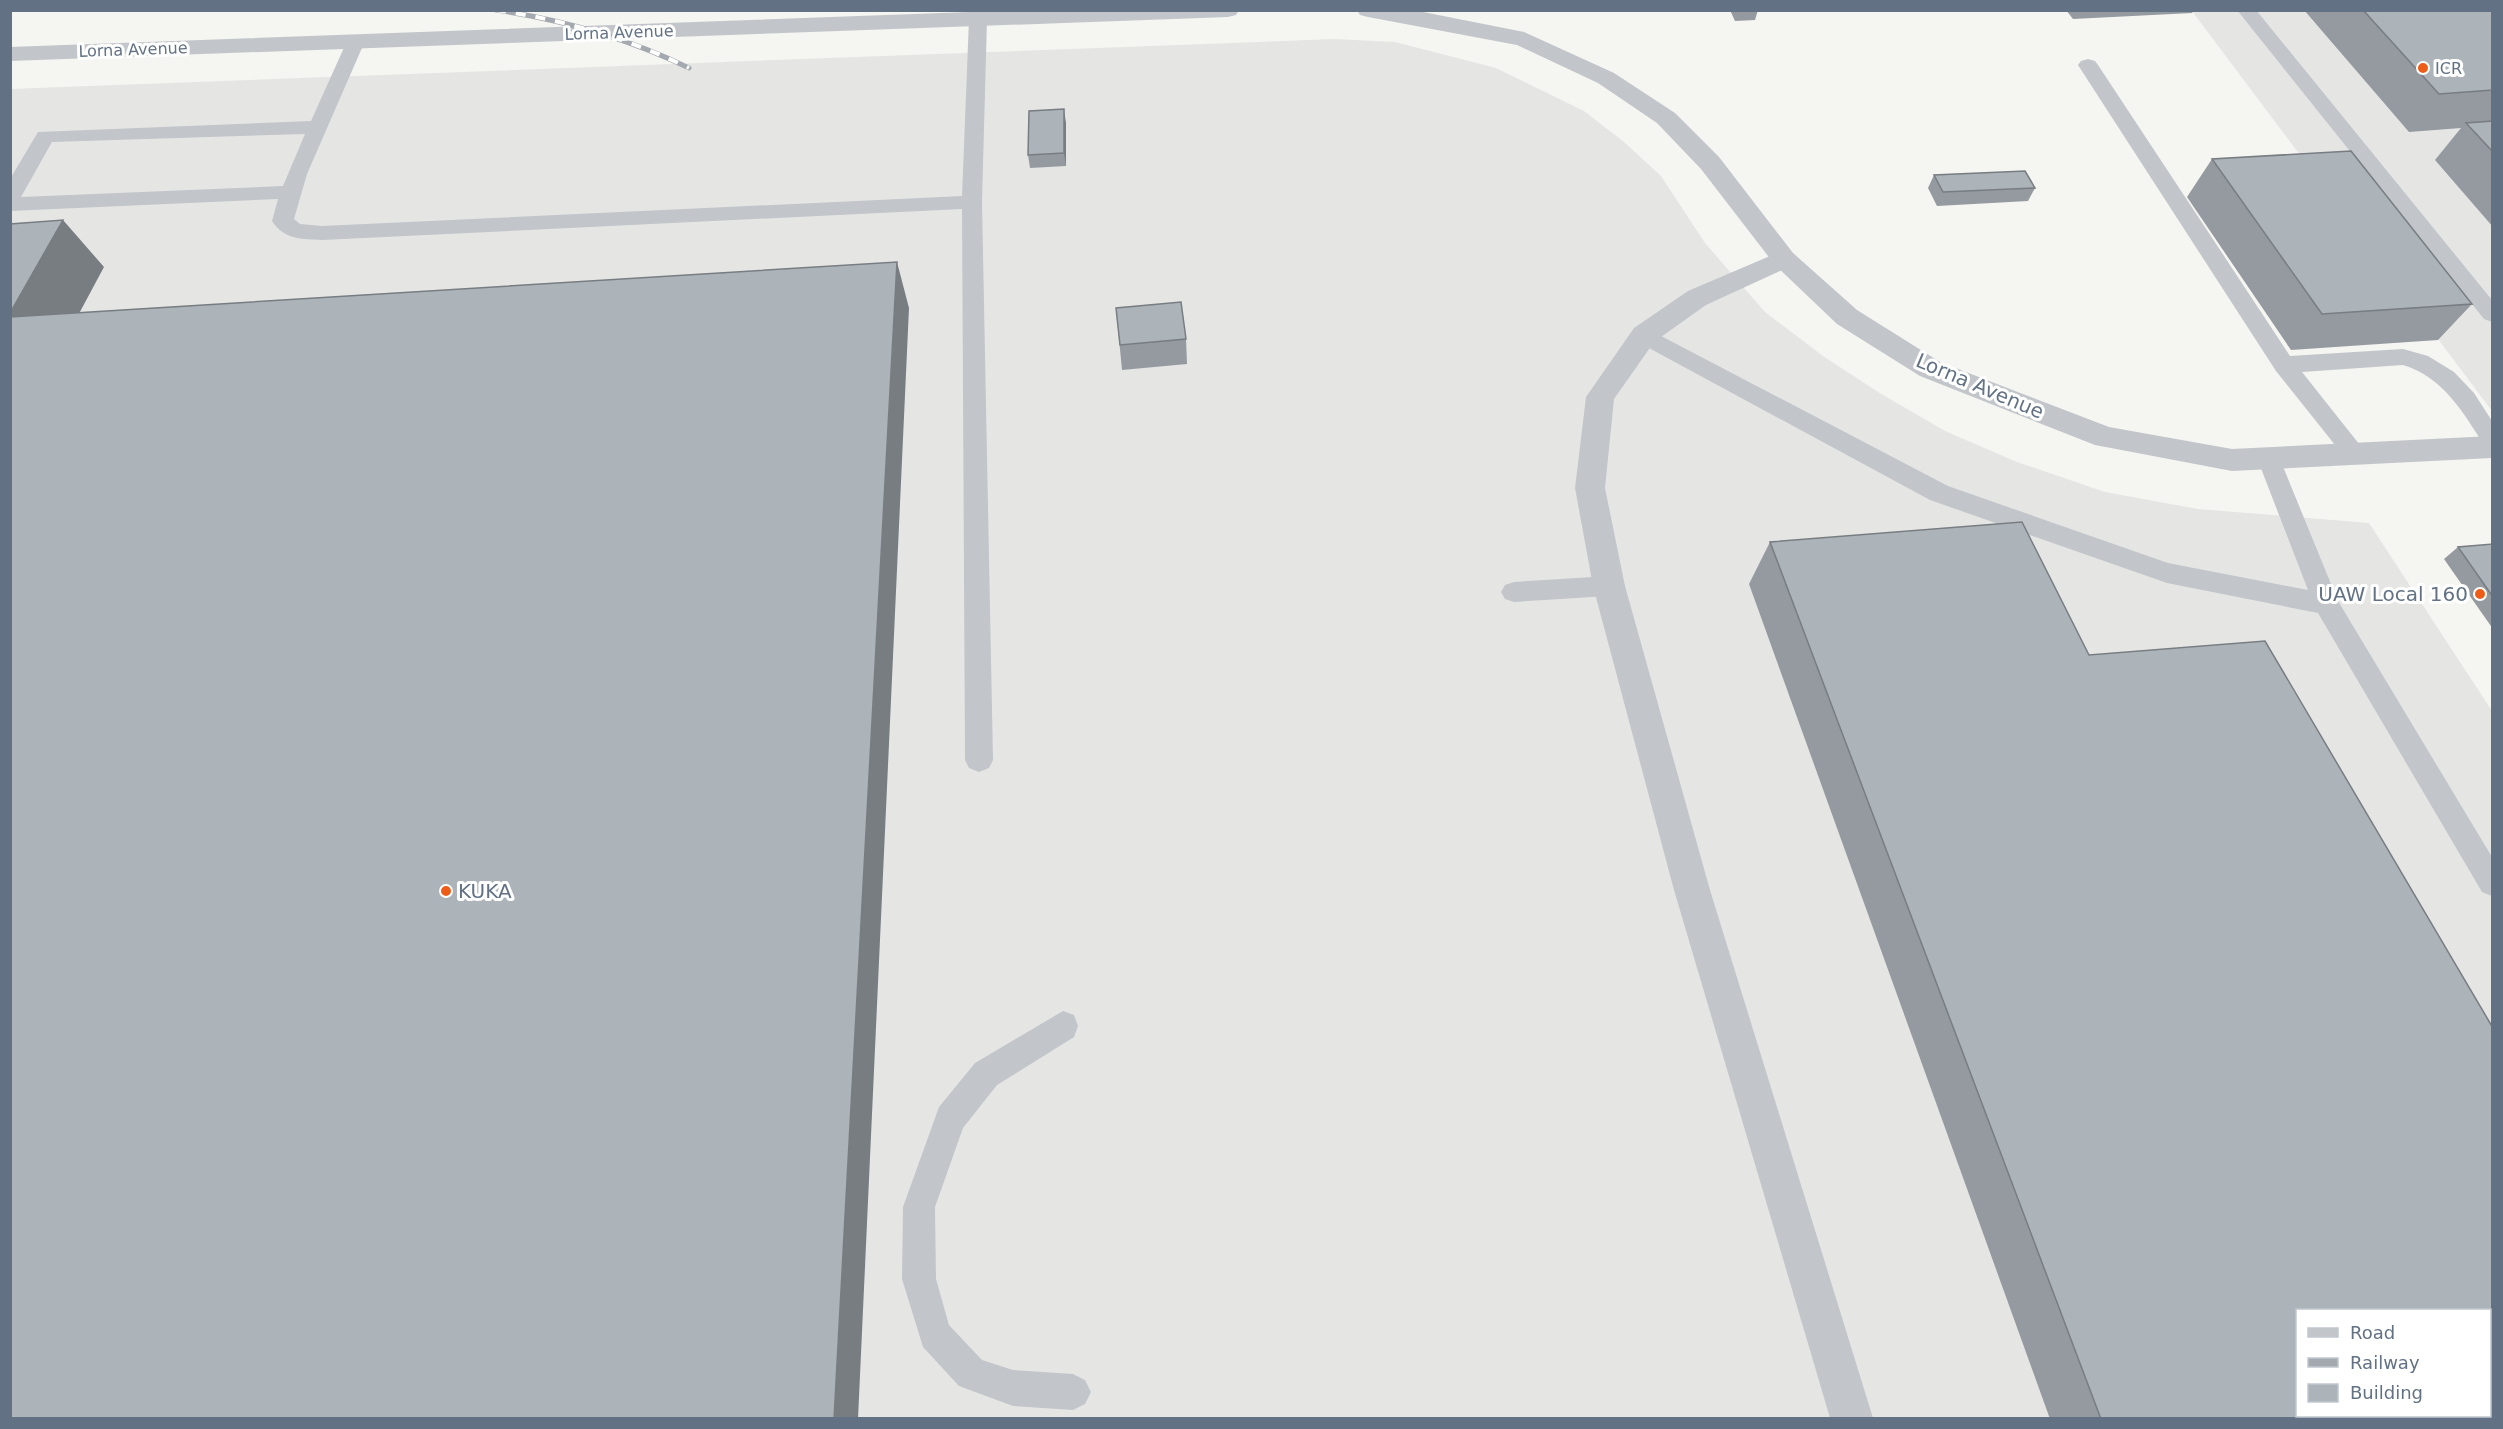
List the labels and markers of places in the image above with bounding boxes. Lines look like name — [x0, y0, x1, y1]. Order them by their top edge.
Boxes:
place label: ICR — [2435, 59, 2462, 78]
marker: ICR — [2416, 61, 2430, 75]
place label: UAW Local 160 — [2318, 582, 2468, 606]
marker: UAW Local 160 — [2473, 587, 2487, 601]
place label: KUKA — [458, 879, 512, 903]
marker: KUKA — [439, 884, 453, 898]

